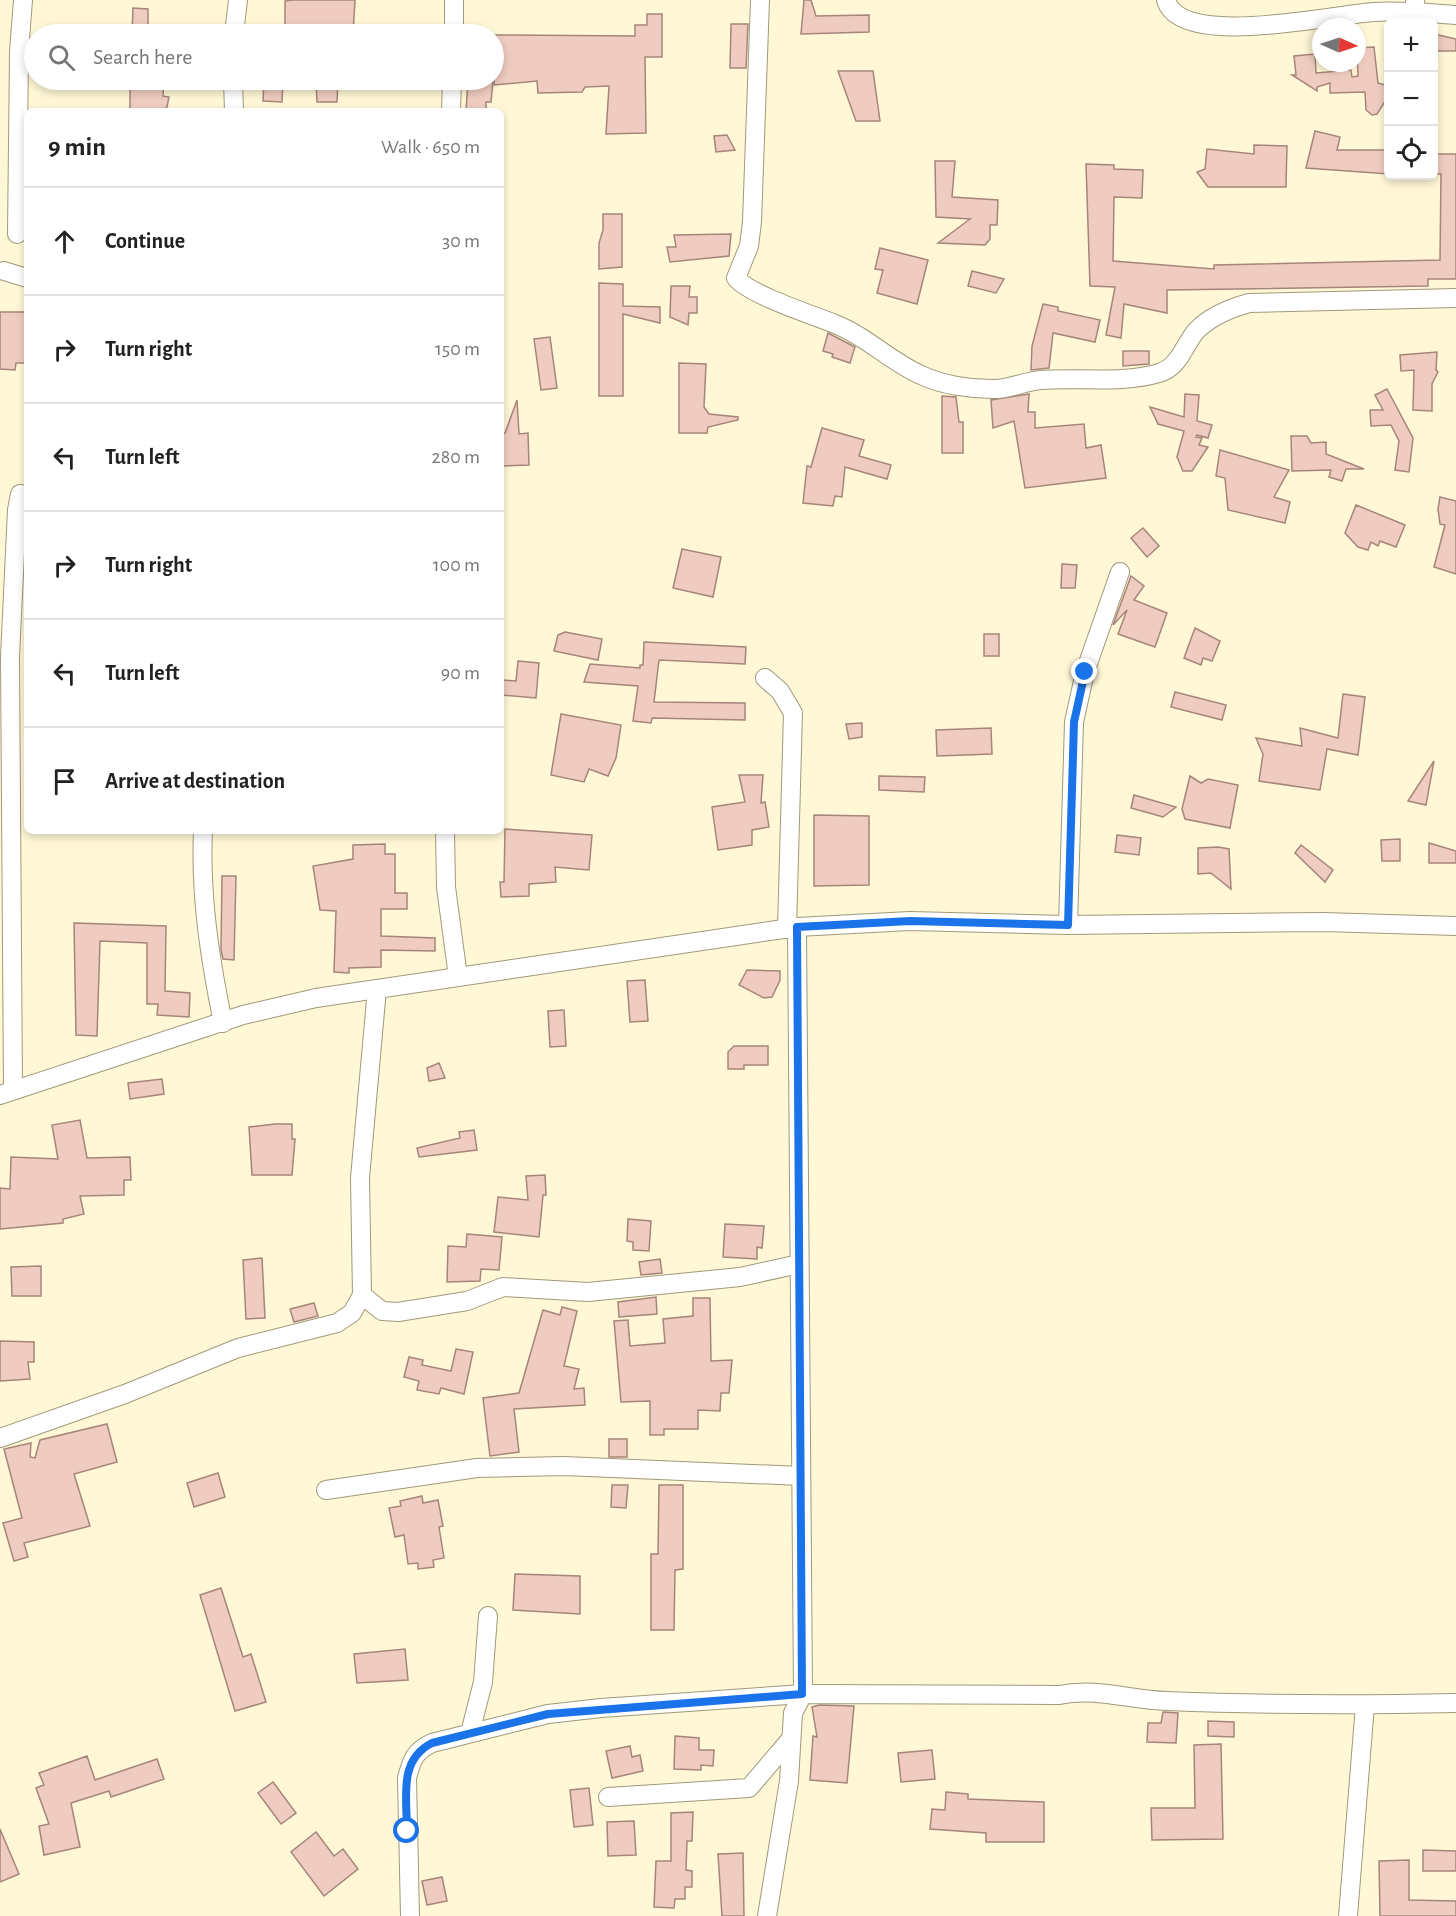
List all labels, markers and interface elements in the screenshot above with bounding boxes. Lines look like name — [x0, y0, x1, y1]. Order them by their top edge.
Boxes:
north arrow — [1312, 18, 1366, 72]
map controls — [1384, 18, 1438, 180]
button: + — [1384, 18, 1438, 72]
search box — [24, 24, 504, 90]
icon: search — [45, 41, 78, 74]
text: Search here — [93, 46, 192, 68]
button: − — [1384, 72, 1438, 126]
button: locate — [1384, 126, 1438, 180]
text: 9 min — [48, 134, 106, 160]
text: Walk · 650 m — [381, 137, 480, 157]
icon: ahead — [48, 225, 81, 258]
text: Continue — [105, 230, 185, 252]
text: 30 m — [442, 231, 480, 251]
icon: right — [48, 333, 81, 366]
text: Turn right — [105, 338, 192, 360]
text: 150 m — [435, 339, 480, 359]
icon: left — [48, 441, 81, 474]
text: Turn left — [105, 446, 179, 468]
text: 280 m — [432, 447, 480, 467]
icon: right — [48, 549, 81, 582]
text: Turn right — [105, 554, 192, 576]
text: 100 m — [433, 555, 480, 575]
icon: left — [48, 657, 81, 690]
route end — [1071, 658, 1097, 684]
text: Turn left — [105, 662, 179, 684]
text: 90 m — [441, 663, 480, 683]
icon: arrive — [48, 765, 81, 798]
text: Arrive at destination — [105, 770, 285, 792]
route start — [393, 1817, 419, 1843]

